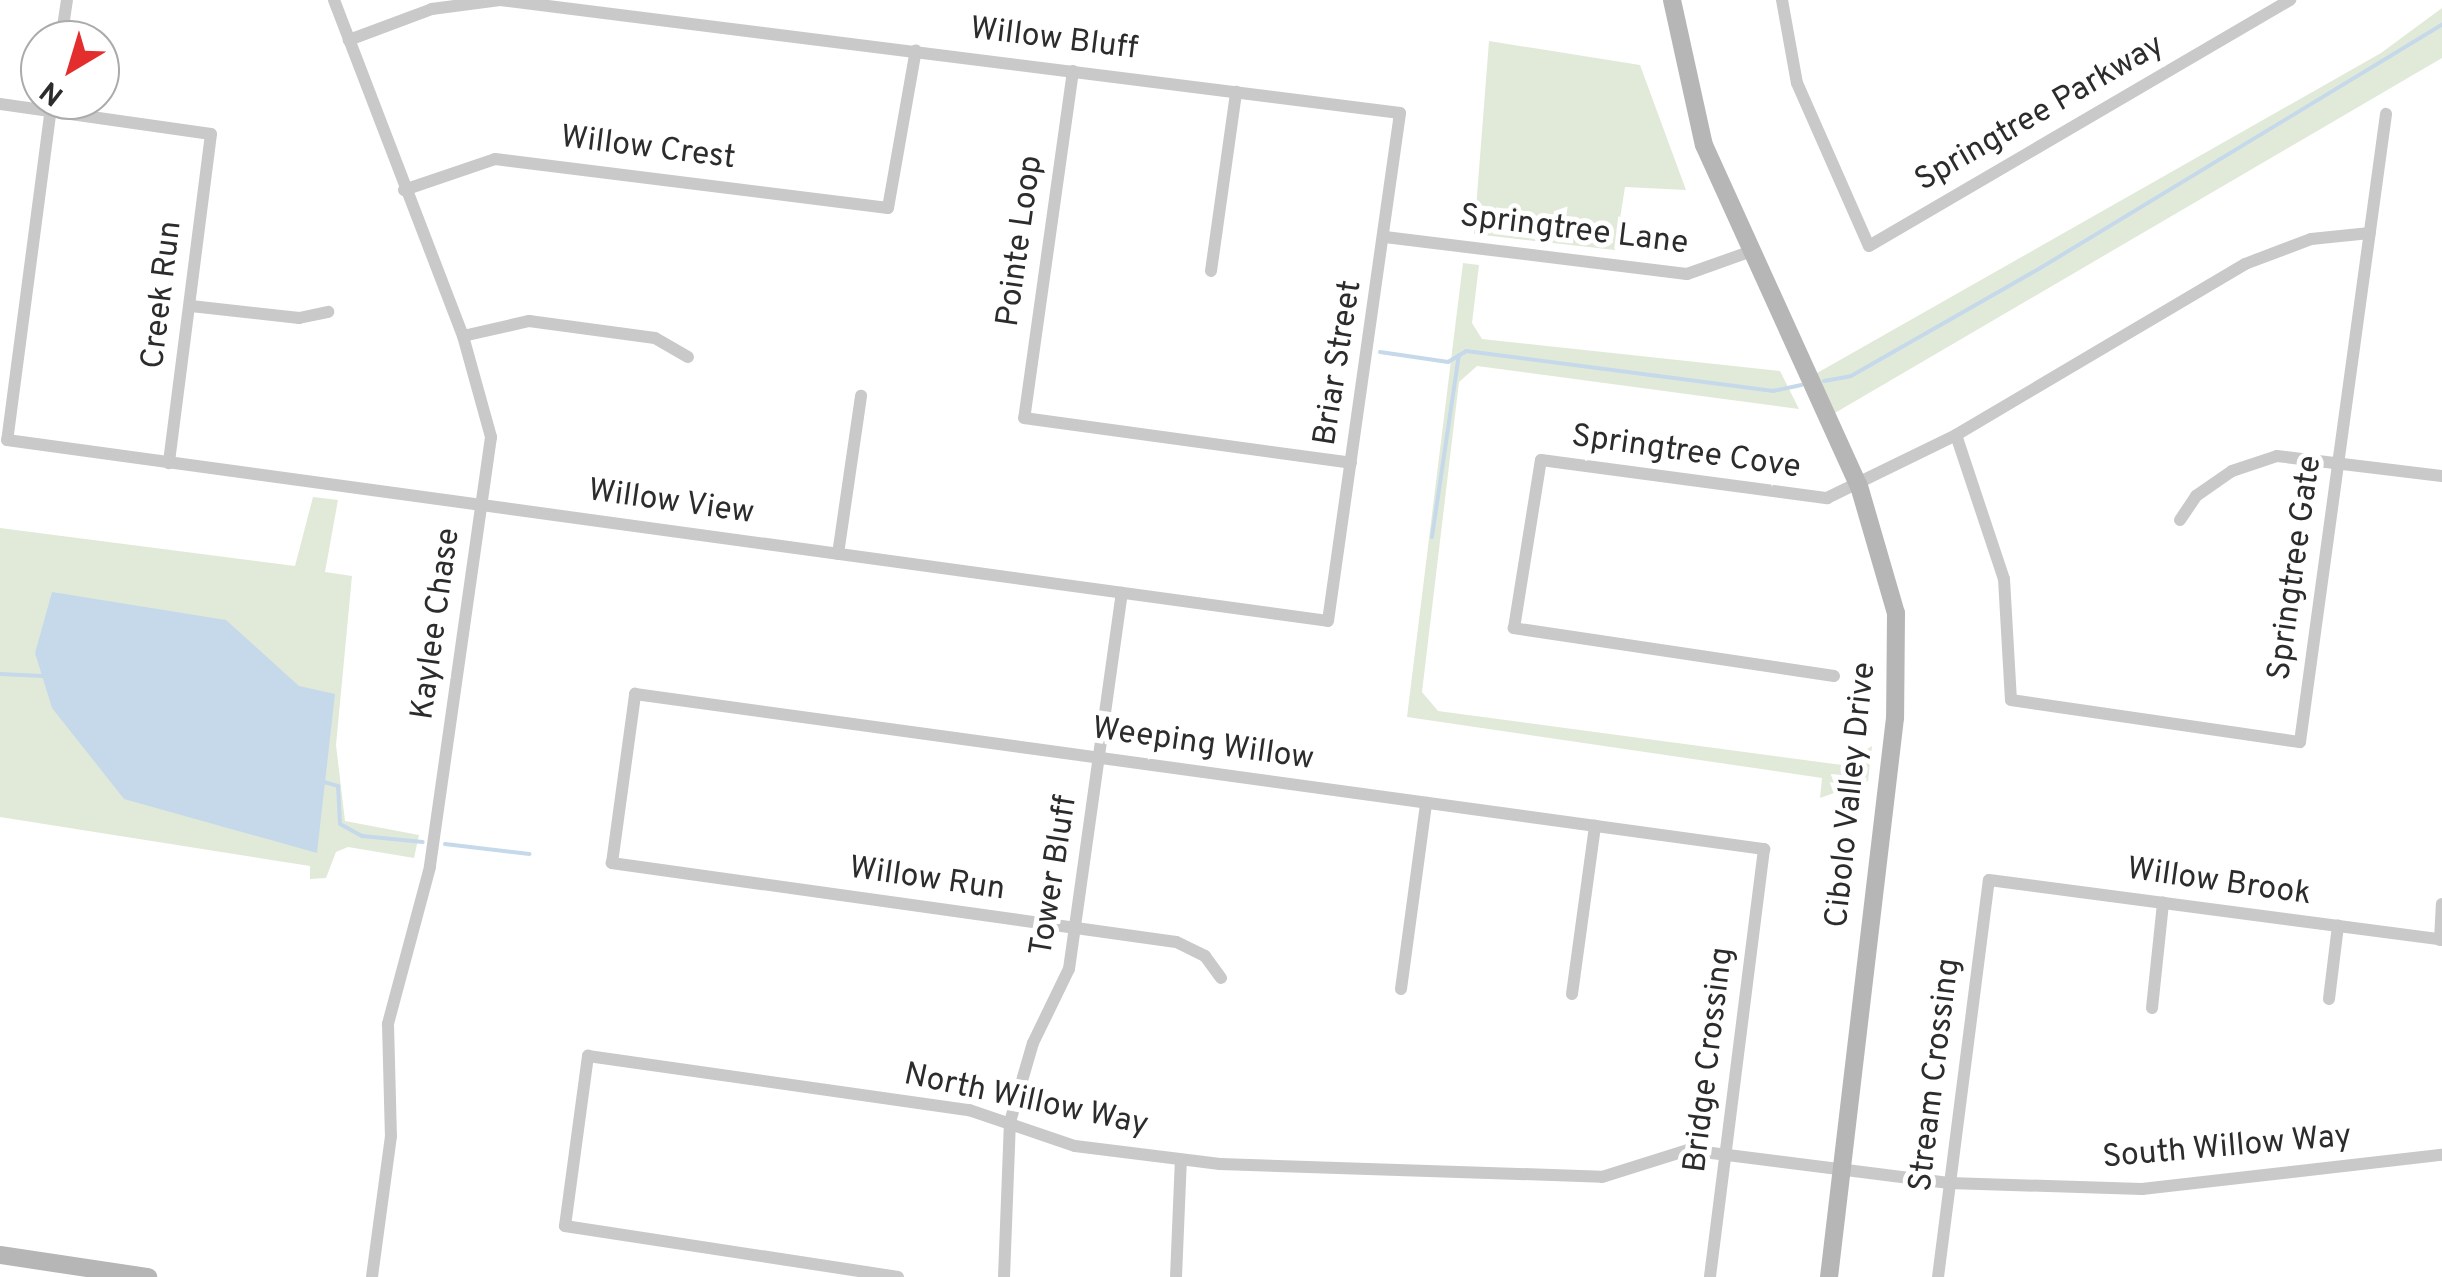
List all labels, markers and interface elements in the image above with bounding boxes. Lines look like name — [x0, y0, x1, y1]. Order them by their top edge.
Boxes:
street label: Willow Bluff — [968, 11, 1140, 69]
north arrow — [20, 20, 120, 120]
street label: Springtree Parkway — [1909, 27, 2171, 201]
text: N — [34, 72, 72, 112]
street label: Willow Crest — [558, 119, 738, 179]
street label: Pointe Loop — [990, 153, 1052, 329]
street label: Springtree Lane — [1458, 198, 1690, 264]
street label: Creek Run — [135, 219, 191, 371]
street label: Briar Street — [1307, 278, 1371, 448]
street label: Springtree Cove — [1569, 418, 1803, 488]
street label: Springtree Gate — [2261, 453, 2331, 683]
street label: Willow View — [585, 472, 757, 534]
street label: Kaylee Chase — [405, 526, 469, 722]
street label: Cibolo Valley Drive — [1819, 660, 1885, 930]
street label: Weeping Willow — [1089, 710, 1317, 780]
street label: Tower Bluff — [1023, 793, 1087, 959]
street label: Willow Run — [847, 850, 1007, 910]
street label: Willow Brook — [2124, 851, 2314, 915]
street label: Bridge Crossing — [1677, 945, 1743, 1175]
street label: Stream Crossing — [1903, 956, 1969, 1194]
street label: North Willow Way — [900, 1056, 1152, 1146]
street label: South Willow Way — [2100, 1118, 2354, 1178]

